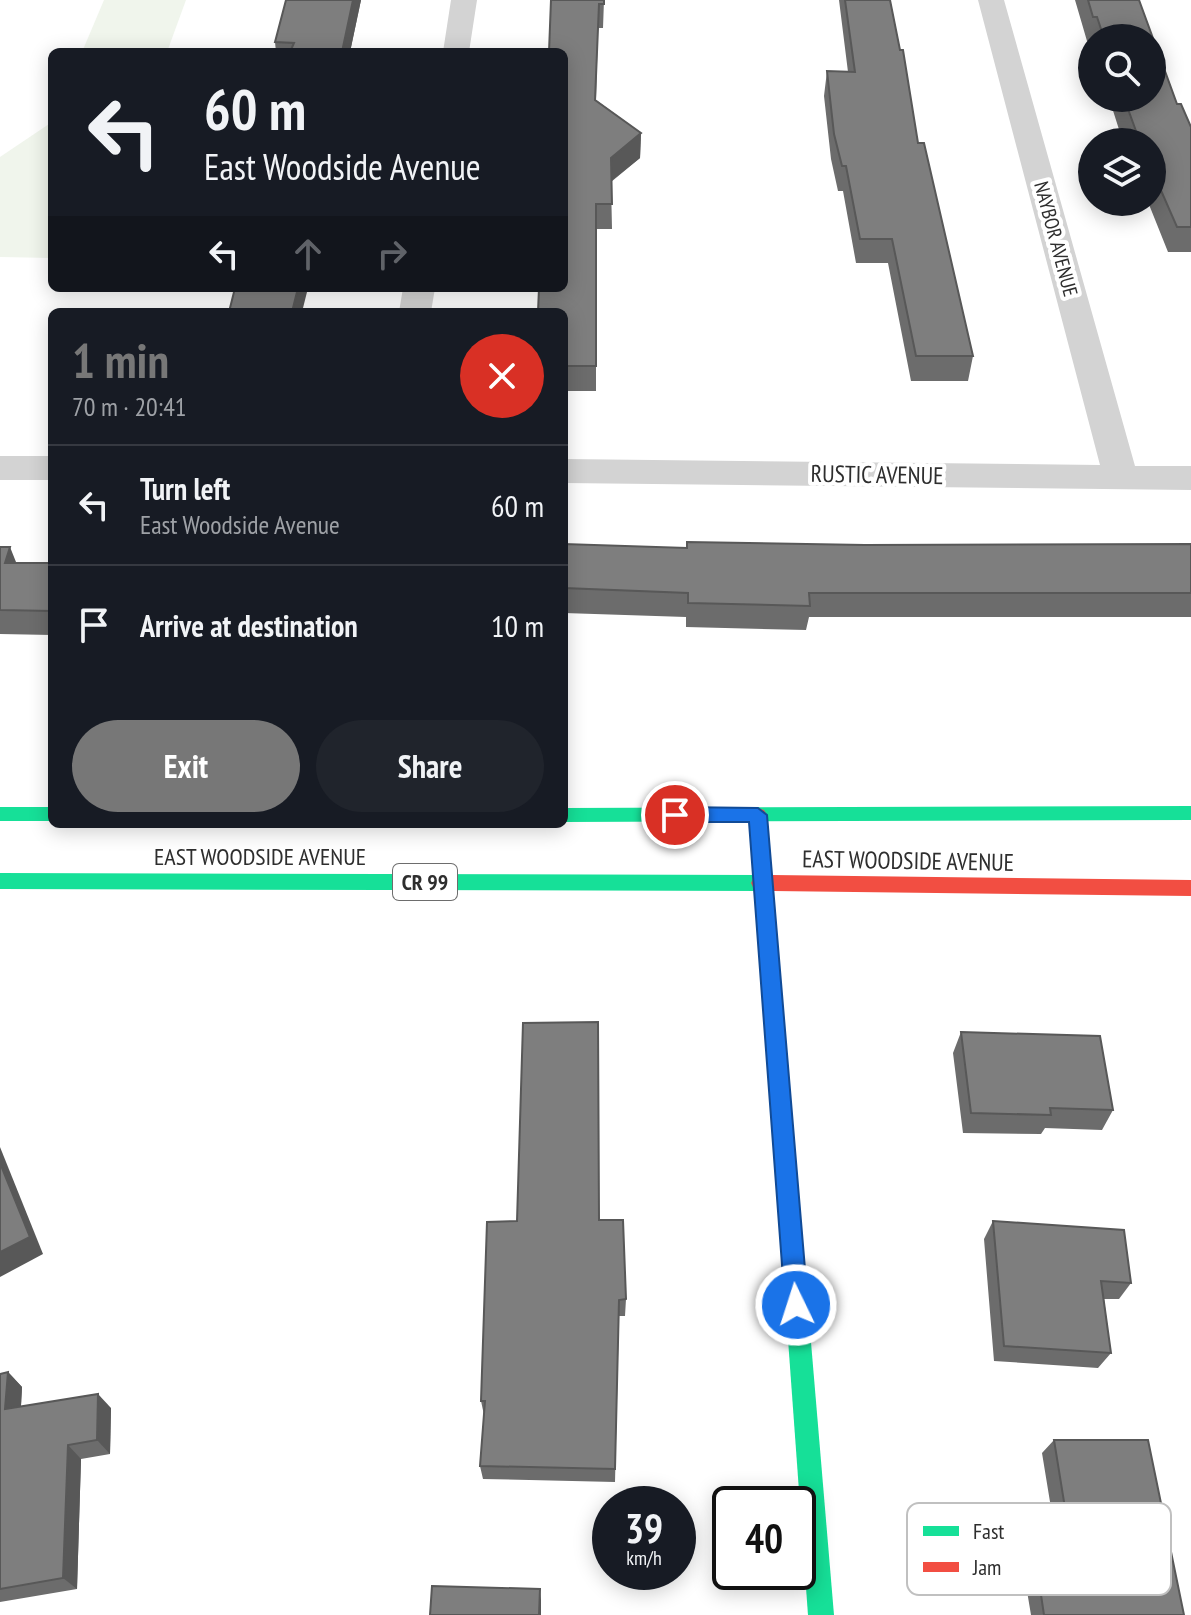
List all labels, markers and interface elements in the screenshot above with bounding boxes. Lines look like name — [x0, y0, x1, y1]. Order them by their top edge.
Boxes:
map controls — [1078, 24, 1166, 216]
button: search — [1078, 24, 1166, 112]
text: 60 m — [204, 73, 306, 145]
icon: left — [72, 80, 176, 184]
button: layers — [1078, 128, 1166, 216]
text: East Woodside Avenue — [204, 143, 481, 190]
street label: NAYBOR AVENUE — [1028, 179, 1084, 299]
icon: left — [202, 232, 246, 276]
icon: ahead — [286, 232, 330, 276]
icon: right — [370, 232, 414, 276]
text: 1 min — [72, 329, 169, 391]
button: close — [460, 334, 544, 418]
text: 70 m · 20:41 — [72, 390, 187, 423]
street label: RUSTIC AVENUE — [810, 458, 944, 491]
text: Turn left — [140, 469, 230, 508]
icon: left — [72, 483, 116, 527]
text: 60 m — [491, 486, 544, 525]
text: East Woodside Avenue — [140, 508, 340, 541]
icon: arrive — [72, 603, 116, 647]
text: Arrive at destination — [140, 606, 358, 645]
text: 10 m — [491, 606, 544, 645]
button: Exit — [72, 720, 300, 812]
button: Share — [316, 720, 544, 812]
pin — [641, 781, 709, 849]
icon: arrive — [653, 793, 697, 837]
street label: EAST WOODSIDE AVENUE — [154, 841, 366, 872]
street label: EAST WOODSIDE AVENUE — [802, 843, 1014, 878]
road number: CR 99 — [393, 864, 457, 900]
position arrow — [754, 1263, 838, 1347]
speed limit sign: 40 — [712, 1486, 816, 1590]
text: 39 — [625, 1502, 663, 1554]
legend — [907, 1503, 1171, 1595]
text: Fast — [973, 1517, 1004, 1545]
text: km/h — [626, 1545, 662, 1571]
text: Jam — [972, 1553, 1001, 1581]

